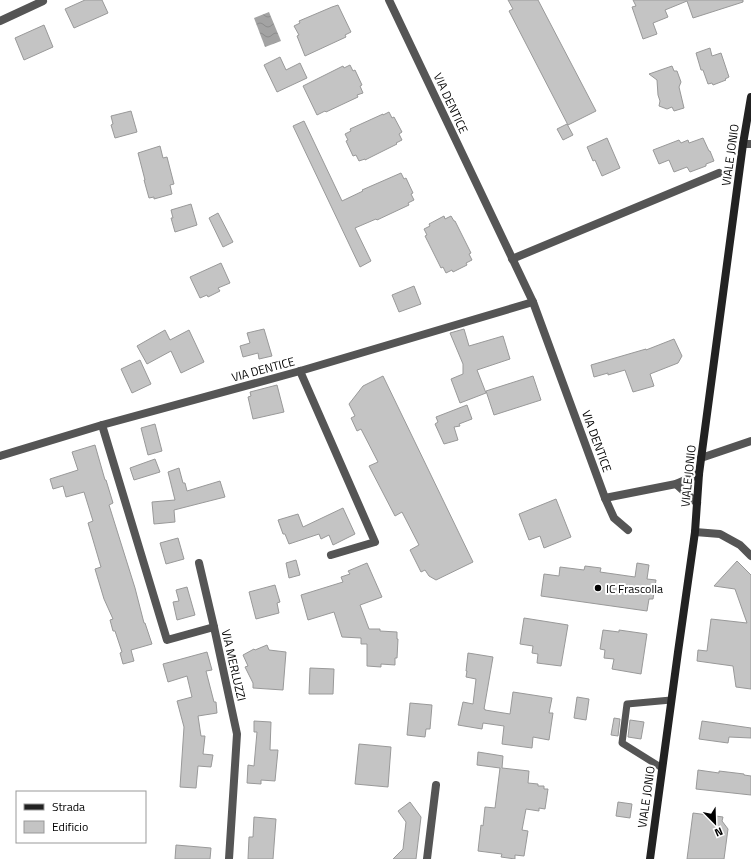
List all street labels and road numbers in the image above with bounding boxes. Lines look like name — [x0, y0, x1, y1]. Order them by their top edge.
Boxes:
street label: VIA DENTICE — [429, 70, 473, 137]
street label: VIALE JONIO — [716, 123, 744, 187]
street label: VIA DENTICE — [229, 351, 297, 387]
street label: VIA DENTICE — [577, 407, 617, 475]
street label: VIALE JONIO — [675, 444, 701, 508]
street label: VIA MERLUZZI — [217, 627, 251, 703]
street label: VIALE JONIO — [632, 765, 660, 829]

